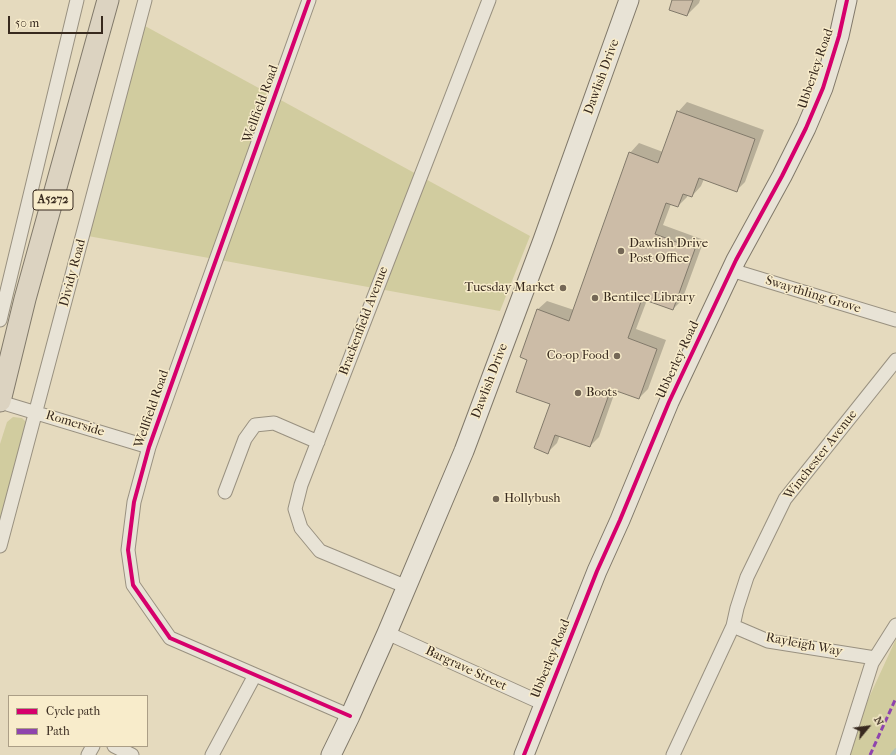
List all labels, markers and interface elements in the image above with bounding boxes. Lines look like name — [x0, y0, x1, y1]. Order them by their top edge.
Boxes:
scale bar — [10, 8, 105, 34]
text: 50 m — [15, 16, 39, 30]
street label: Ubberley Road — [795, 27, 837, 111]
street label: Dawlish Drive — [581, 37, 623, 117]
street label: Wellfield Road — [240, 63, 282, 145]
road number: A5272 — [33, 190, 73, 210]
place label: Dawlish Drive Post Office — [629, 236, 708, 267]
street label: Dividy Road — [56, 237, 90, 309]
marker: Dawlish Drive Post Office — [616, 246, 626, 256]
street label: Brackenfield Avenue — [336, 264, 392, 378]
street label: Swaythling Grove — [763, 273, 863, 317]
place label: Tuesday Market — [465, 280, 555, 296]
marker: Tuesday Market — [558, 283, 568, 293]
place label: Bentilee Library — [603, 290, 695, 306]
marker: Bentilee Library — [590, 293, 600, 303]
street label: Ubberley Road — [653, 319, 703, 401]
street label: Dawlish Drive — [469, 341, 511, 421]
place label: Co-op Food — [547, 348, 609, 364]
marker: Co-op Food — [612, 351, 622, 361]
street label: Wellfield Road — [131, 368, 173, 450]
place label: Boots — [586, 385, 617, 401]
marker: Boots — [573, 388, 583, 398]
street label: Winchester Avenue — [781, 407, 861, 503]
street label: Romerside — [44, 408, 106, 440]
place label: Hollybush — [504, 491, 561, 507]
marker: Hollybush — [491, 494, 501, 504]
street label: Ubberley Road — [528, 617, 574, 701]
street label: Rayleigh Way — [764, 630, 844, 660]
street label: Bargrave Street — [423, 643, 509, 695]
legend — [8, 695, 148, 747]
text: Cycle path — [46, 704, 100, 718]
north arrow — [848, 707, 888, 747]
text: N — [871, 714, 887, 728]
text: Path — [46, 724, 70, 738]

